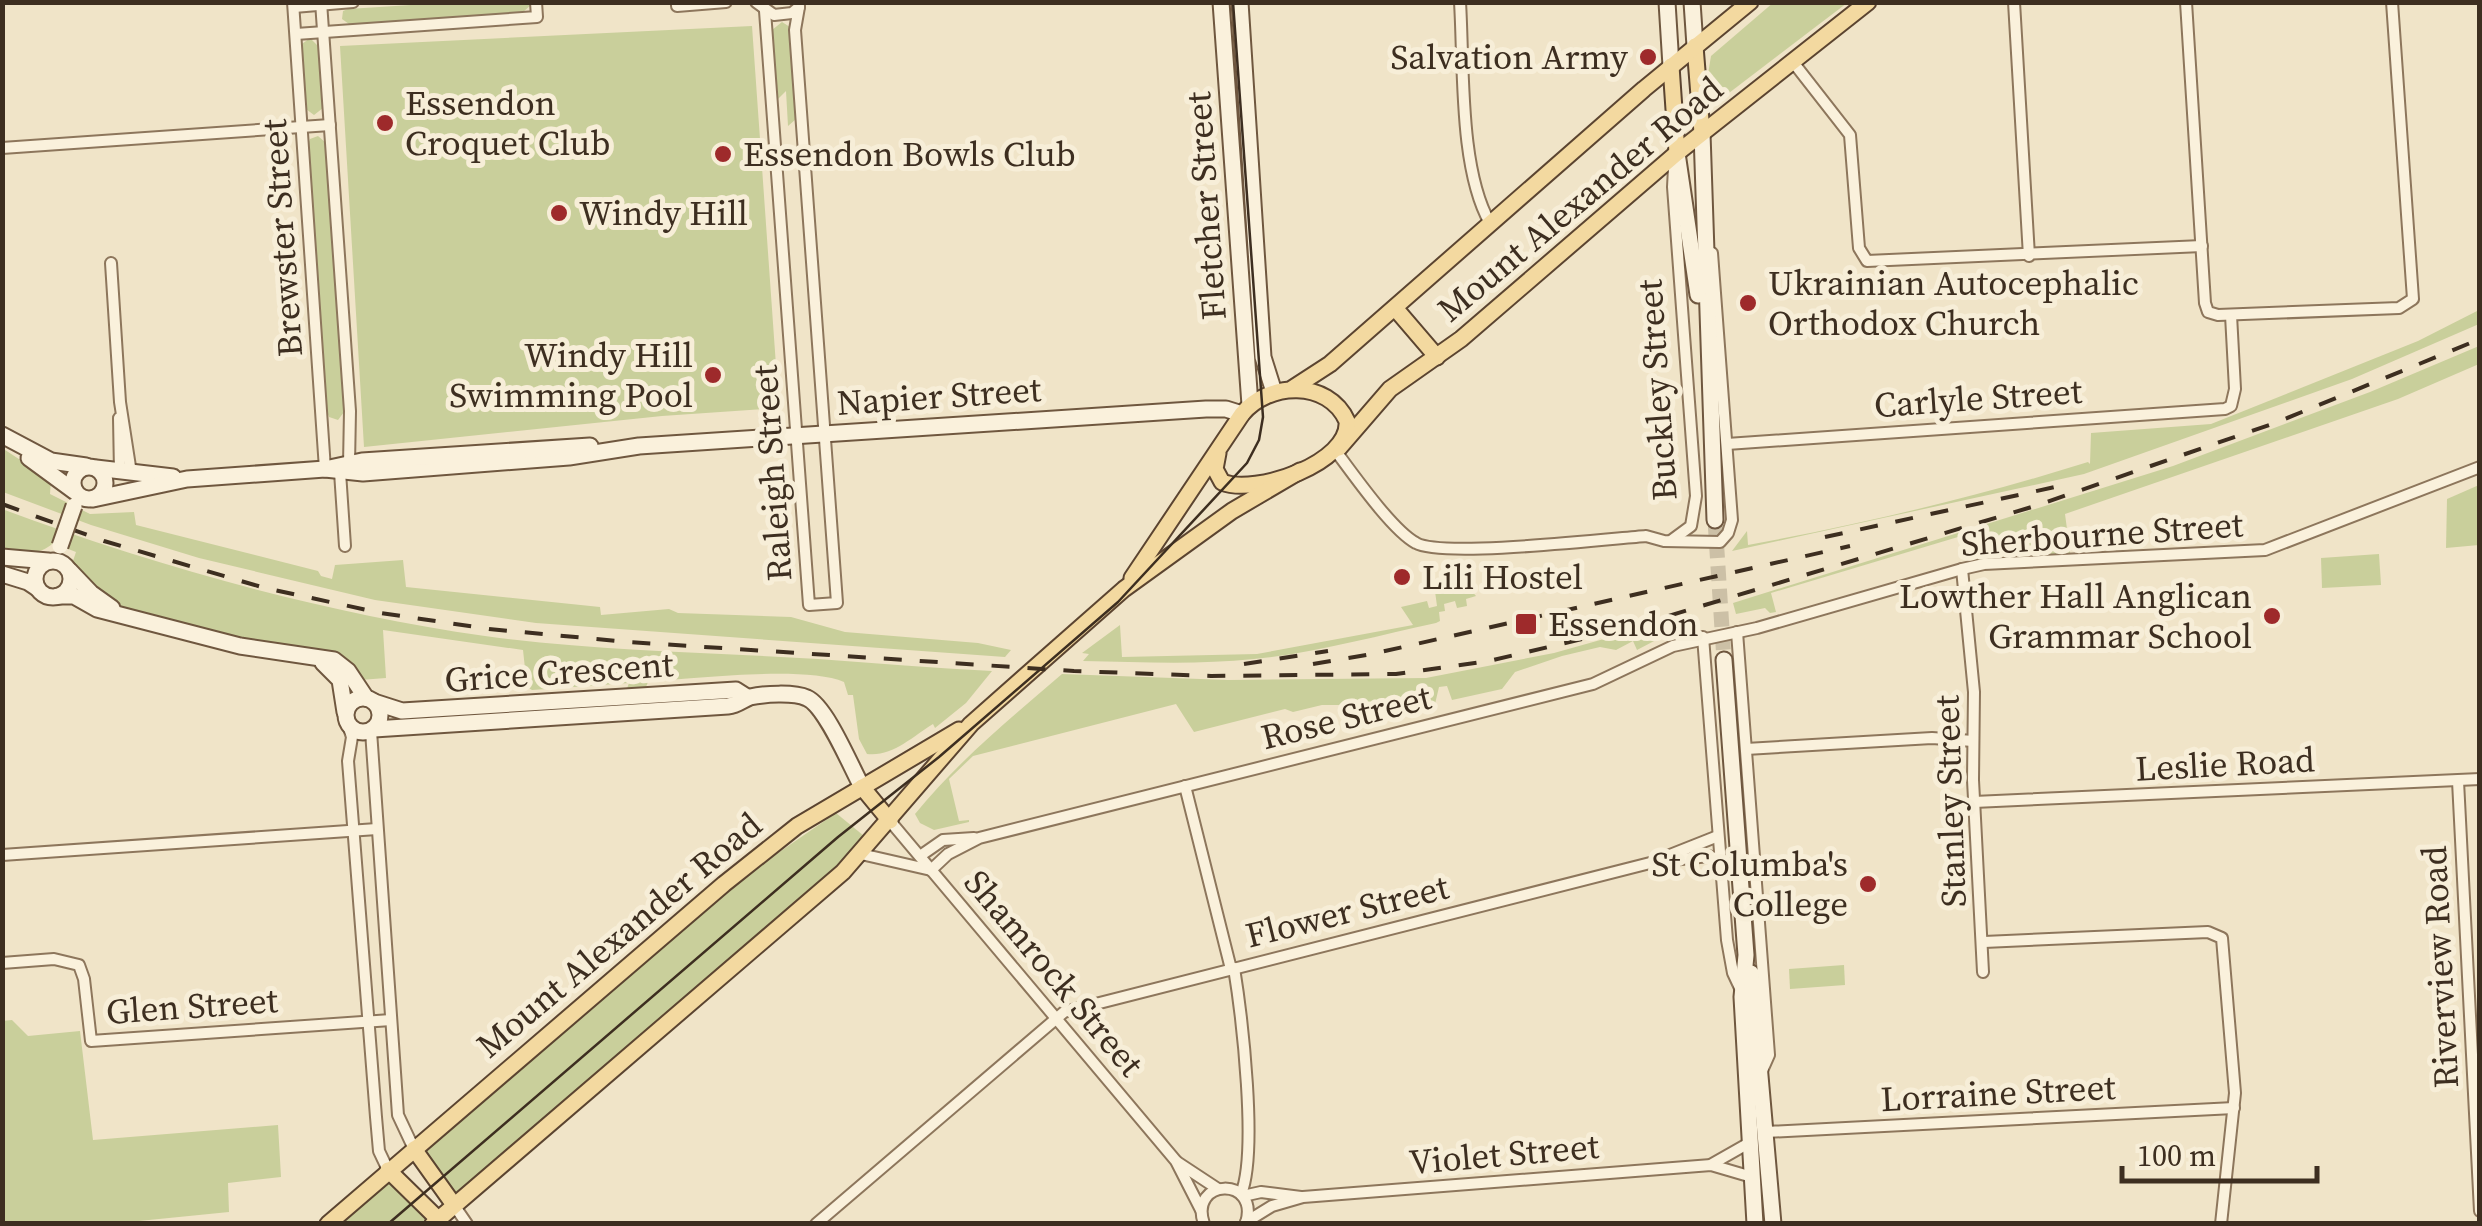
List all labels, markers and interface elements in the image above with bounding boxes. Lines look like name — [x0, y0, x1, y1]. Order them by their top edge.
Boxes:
place label: Salvation Army — [1390, 33, 1628, 81]
marker: Salvation Army — [1637, 46, 1659, 68]
street label: Mount Alexander Road — [1427, 65, 1733, 333]
place label: Essendon Croquet Club — [405, 79, 610, 167]
street label: Fletcher Street — [1174, 90, 1238, 322]
marker: Essendon Croquet Club — [374, 112, 396, 134]
street label: Brewster Street — [250, 117, 314, 358]
place label: Essendon Bowls Club — [743, 130, 1076, 178]
marker: Essendon Bowls Club — [712, 143, 734, 165]
place label: Windy Hill — [579, 189, 748, 237]
marker: Windy Hill — [548, 202, 570, 224]
place label: Ukrainian Autocephalic Orthodox Church — [1768, 259, 2139, 347]
street label: Buckley Street — [1625, 277, 1689, 502]
marker: Ukrainian Autocephalic Orthodox Church — [1737, 292, 1759, 314]
place label: Windy Hill Swimming Pool — [449, 331, 693, 419]
street label: Raleigh Street — [740, 363, 804, 583]
marker: Windy Hill Swimming Pool — [702, 364, 724, 386]
street label: Napier Street — [835, 365, 1043, 427]
street label: Carlyle Street — [1872, 367, 2084, 429]
street label: Sherbourne Street — [1959, 500, 2245, 568]
place label: Lili Hostel — [1422, 553, 1583, 601]
marker: Lili Hostel — [1391, 566, 1413, 588]
place label: Lowther Hall Anglican Grammar School — [1899, 572, 2252, 660]
place label: Essendon — [1548, 600, 1699, 648]
marker: Lowther Hall Anglican Grammar School — [2261, 605, 2283, 627]
marker: Essendon — [1513, 611, 1539, 637]
street label: Grice Crescent — [443, 640, 676, 704]
street label: Rose Street — [1256, 673, 1436, 761]
street label: Stanley Street — [1922, 693, 1978, 908]
street label: Leslie Road — [2134, 735, 2316, 793]
street label: Mount Alexander Road — [466, 801, 772, 1069]
place label: St Columba's College — [1652, 840, 1848, 928]
street label: Riverview Road — [2410, 845, 2470, 1089]
street label: Shamrock Street — [953, 860, 1155, 1087]
street label: Flower Street — [1241, 862, 1454, 959]
marker: St Columba's College — [1857, 873, 1879, 895]
street label: Glen Street — [105, 976, 280, 1036]
street label: Lorraine Street — [1879, 1063, 2117, 1123]
scale bar — [2122, 1121, 2317, 1183]
street label: Violet Street — [1407, 1122, 1601, 1186]
text: 100 m — [2137, 1135, 2216, 1176]

